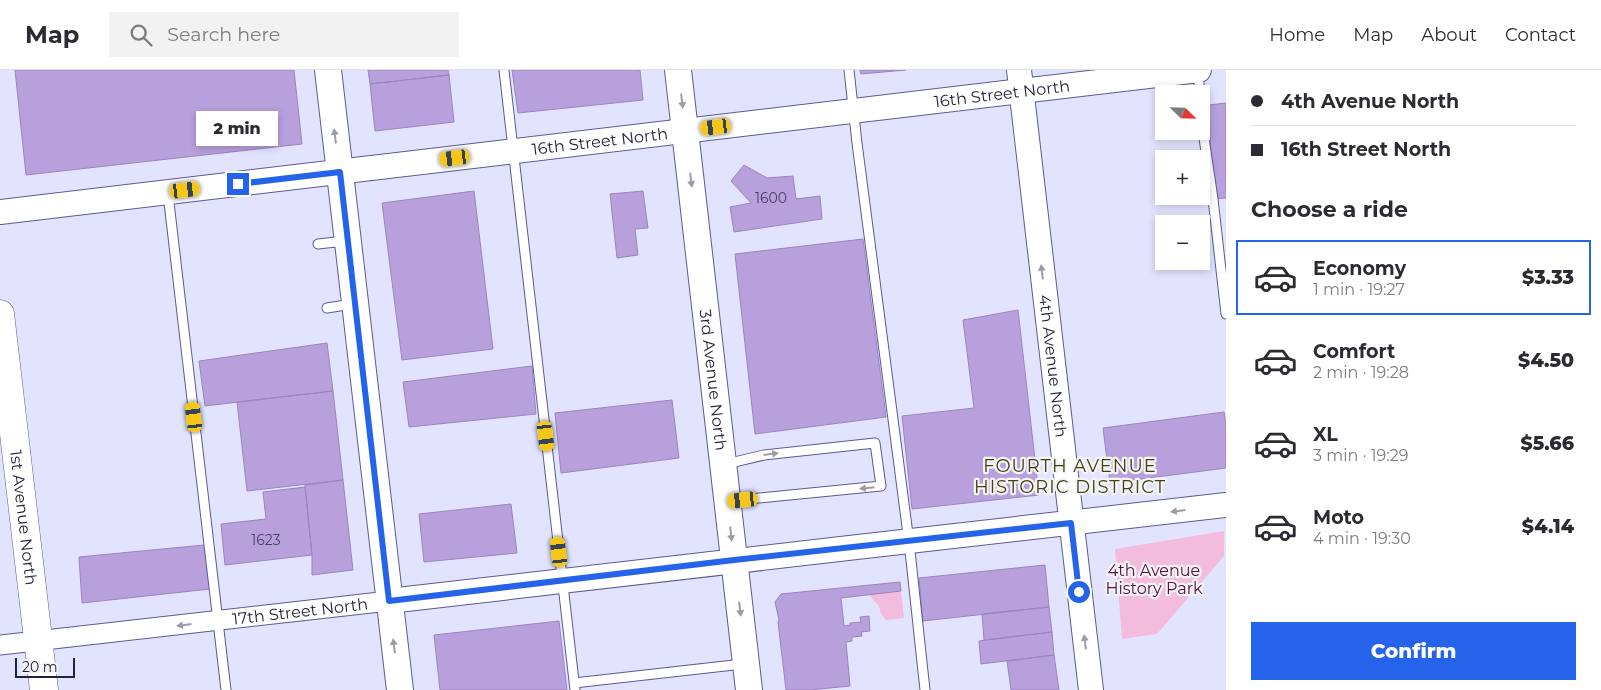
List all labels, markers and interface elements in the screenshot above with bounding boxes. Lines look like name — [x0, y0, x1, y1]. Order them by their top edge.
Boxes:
search box — [109, 12, 459, 57]
text: Map — [25, 20, 79, 49]
icon: search — [127, 21, 155, 49]
text: Search here — [167, 23, 280, 46]
text: Home — [1269, 24, 1325, 46]
text: Map — [1353, 24, 1393, 46]
text: About — [1421, 24, 1477, 46]
text: Contact — [1505, 24, 1576, 46]
street label: 16th Street North — [933, 76, 1071, 111]
north arrow — [1155, 85, 1210, 140]
map controls — [1155, 85, 1210, 270]
text: 4th Avenue North — [1281, 90, 1459, 113]
one-way arrow — [678, 93, 686, 109]
callout: 2 min — [197, 112, 279, 146]
car — [700, 118, 731, 136]
text: 2 min — [213, 119, 261, 138]
street label: 16th Street North — [531, 123, 669, 158]
one-way arrow — [331, 127, 339, 143]
text: 16th Street North — [1281, 138, 1451, 161]
car — [439, 149, 470, 167]
button: + — [1155, 150, 1210, 205]
one-way arrow — [687, 172, 695, 188]
route end — [227, 173, 249, 195]
car — [169, 181, 200, 199]
house number: 1600 — [755, 189, 787, 207]
text: Choose a ride — [1251, 196, 1408, 223]
button: − — [1155, 215, 1210, 270]
icon: car — [1253, 255, 1298, 300]
text: Economy — [1313, 257, 1406, 280]
one-way arrow — [1038, 263, 1046, 279]
text: $3.33 — [1522, 266, 1574, 289]
text: 1 min · 19:27 — [1313, 280, 1405, 299]
street label: 4th Avenue North — [1036, 293, 1071, 439]
street label: 3rd Avenue North — [696, 308, 731, 452]
icon: car — [1253, 338, 1298, 383]
text: Comfort — [1313, 340, 1395, 363]
text: $4.50 — [1518, 349, 1574, 372]
text: 2 min · 19:28 — [1313, 363, 1409, 382]
car — [184, 401, 203, 433]
car — [536, 420, 555, 452]
icon: car — [1253, 421, 1298, 466]
text: XL — [1313, 423, 1338, 446]
text: $5.66 — [1520, 432, 1574, 455]
text: 3 min · 19:29 — [1313, 446, 1408, 465]
street label: 1st Avenue North — [6, 449, 41, 586]
one-way arrow — [763, 450, 779, 458]
district label: FOURTH AVENUE HISTORIC DISTRICT — [974, 455, 1166, 498]
one-way arrow — [859, 484, 875, 492]
car — [727, 491, 758, 509]
icon: car — [1253, 504, 1298, 549]
text: Moto — [1313, 506, 1364, 529]
one-way arrow — [1169, 507, 1185, 515]
text: $4.14 — [1522, 515, 1574, 538]
one-way arrow — [727, 526, 735, 542]
text: 4 min · 19:30 — [1313, 529, 1411, 548]
house number: 1623 — [251, 531, 281, 549]
car — [549, 536, 568, 568]
park label: 4th Avenue History Park — [1105, 561, 1203, 598]
route start — [1068, 581, 1090, 603]
street label: 17th Street North — [231, 594, 369, 628]
one-way arrow — [736, 601, 744, 617]
one-way arrow — [176, 621, 192, 629]
button: Confirm — [1251, 622, 1576, 680]
one-way arrow — [1081, 633, 1089, 649]
one-way arrow — [390, 637, 398, 653]
scale bar — [15, 655, 75, 678]
text: 20 m — [22, 658, 58, 676]

